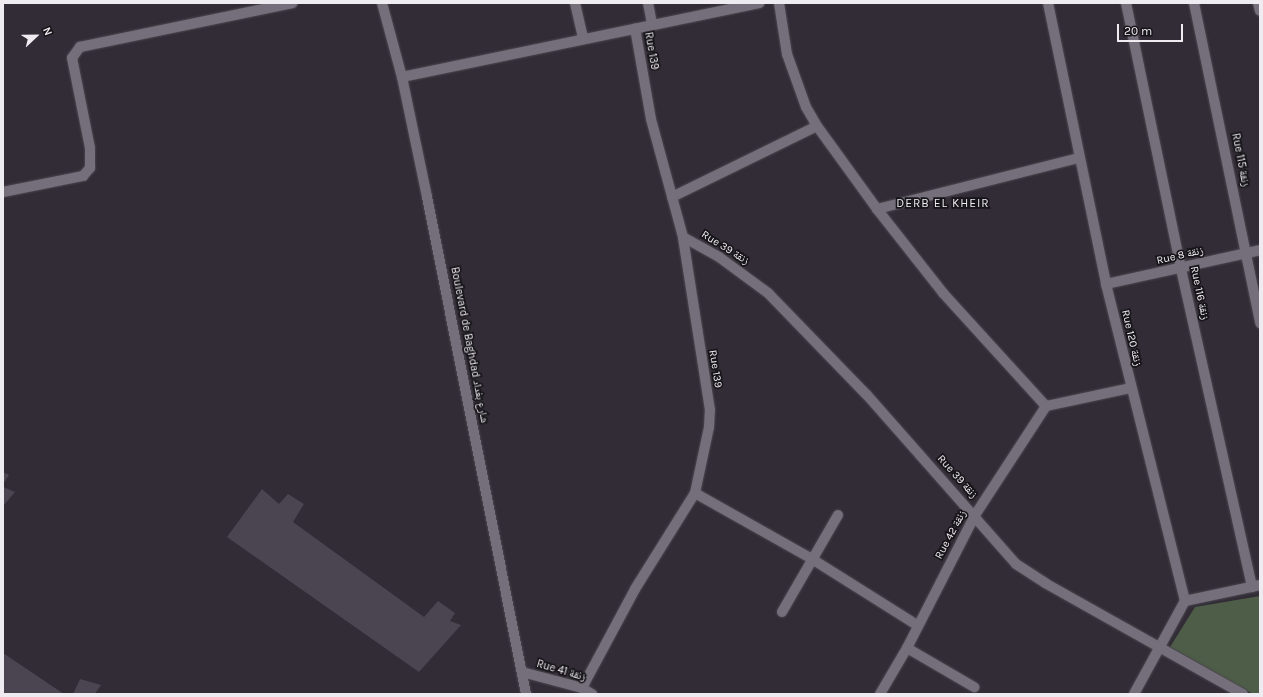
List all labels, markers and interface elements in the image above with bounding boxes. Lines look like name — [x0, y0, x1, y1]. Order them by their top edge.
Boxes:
north arrow — [16, 16, 56, 56]
scale bar — [1119, 16, 1185, 42]
text: 20 m — [1124, 24, 1152, 38]
text: N — [40, 25, 55, 37]
street label: Rue 139 — [641, 31, 661, 71]
street label: Rue 115 زنقة — [1228, 132, 1252, 188]
district label: DERB EL KHEIR — [896, 197, 990, 211]
street label: Rue 39 زنقة — [699, 228, 751, 268]
street label: Rue 8 زنقة — [1155, 244, 1205, 268]
street label: Rue 116 زنقة — [1187, 265, 1211, 321]
street label: Boulevard de Baghdad شارع بغداد — [447, 266, 491, 424]
street label: Rue 120 زنقة — [1118, 309, 1144, 367]
street label: Rue 139 — [705, 349, 725, 389]
street label: Rue 39 زنقة — [934, 453, 980, 501]
street label: Rue 42 زنقة — [933, 508, 969, 562]
street label: Rue 41 زنقة — [535, 658, 587, 684]

